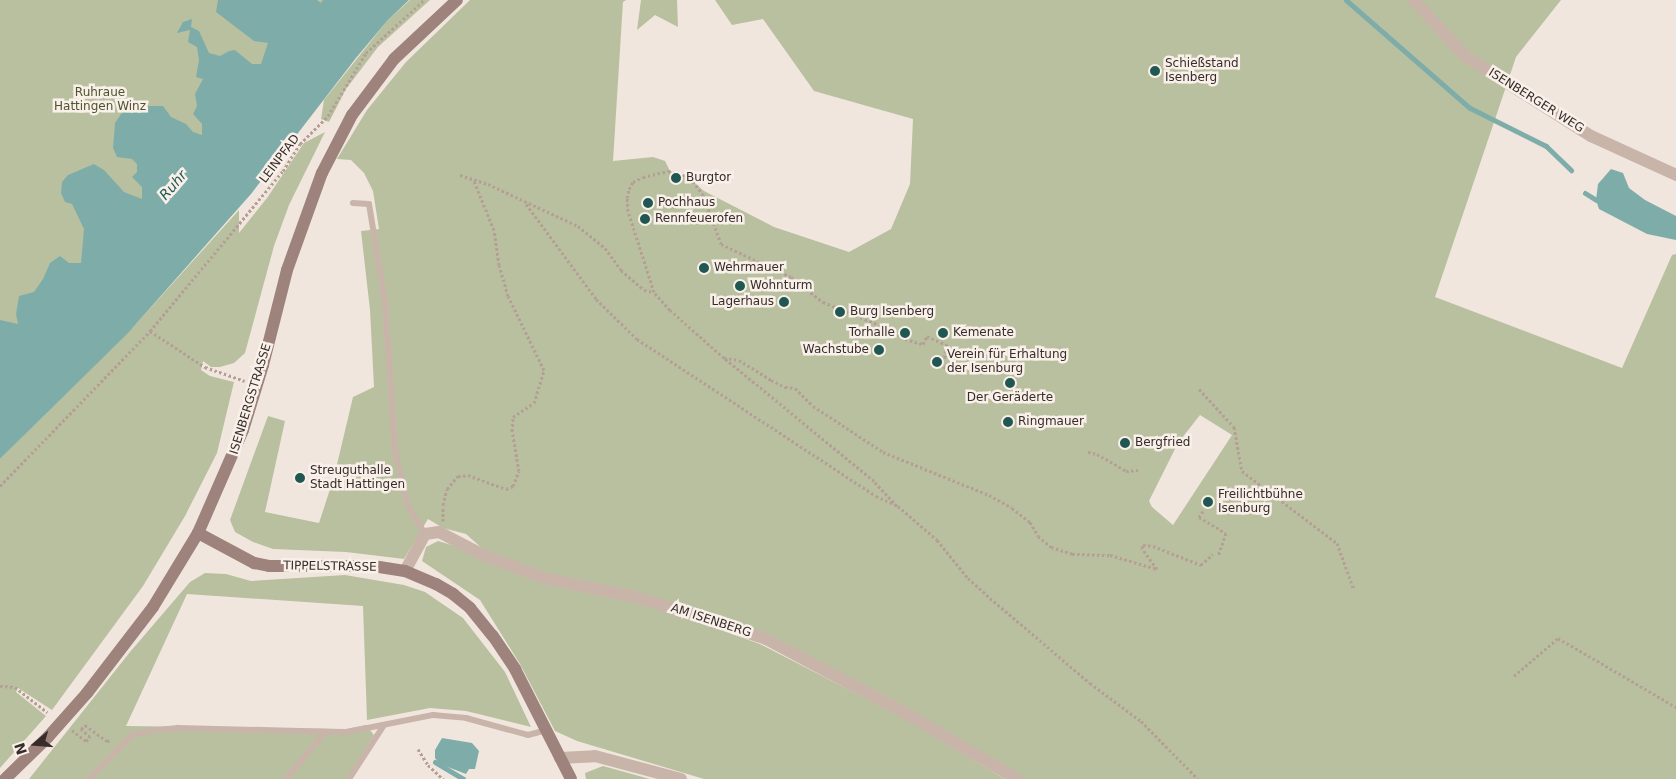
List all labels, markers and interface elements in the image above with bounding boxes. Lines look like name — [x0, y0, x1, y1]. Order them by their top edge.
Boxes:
place label: Schießstand Isenberg — [1165, 57, 1239, 85]
marker: Schießstand Isenberg — [1149, 65, 1161, 77]
street label: ISENBERGER WEG — [1486, 66, 1586, 136]
park label: Ruhraue Hattingen Winz — [54, 86, 146, 114]
street label: LEINPFAD — [257, 132, 303, 186]
water label: Ruhr — [156, 167, 190, 203]
place label: Burgtor — [686, 171, 731, 185]
marker: Burgtor — [670, 172, 682, 184]
place label: Pochhaus — [658, 196, 715, 210]
marker: Pochhaus — [642, 197, 654, 209]
place label: Rennfeuerofen — [655, 212, 743, 226]
marker: Rennfeuerofen — [639, 213, 651, 225]
place label: Wehrmauer — [714, 261, 784, 275]
marker: Wehrmauer — [698, 262, 710, 274]
place label: Wohnturm — [750, 279, 812, 293]
marker: Wohnturm — [734, 280, 746, 292]
place label: Lagerhaus — [711, 295, 774, 309]
marker: Lagerhaus — [778, 296, 790, 308]
place label: Burg Isenberg — [850, 305, 934, 319]
marker: Burg Isenberg — [834, 306, 846, 318]
place label: Torhalle — [849, 326, 895, 340]
place label: Kemenate — [953, 326, 1014, 340]
marker: Torhalle — [899, 327, 911, 339]
marker: Kemenate — [937, 327, 949, 339]
street label: ISENBERGSTRASSE — [227, 342, 275, 456]
place label: Wachstube — [803, 343, 869, 357]
marker: Wachstube — [873, 344, 885, 356]
place label: Verein für Erhaltung der Isenburg — [947, 348, 1067, 376]
marker: Verein für Erhaltung der Isenburg — [931, 356, 943, 368]
marker: Der Geräderte — [1004, 377, 1016, 389]
place label: Der Geräderte — [967, 391, 1053, 405]
place label: Ringmauer — [1018, 415, 1084, 429]
marker: Ringmauer — [1002, 416, 1014, 428]
place label: Bergfried — [1135, 436, 1190, 450]
marker: Bergfried — [1119, 437, 1131, 449]
place label: Streuguthalle Stadt Hattingen — [310, 464, 405, 492]
marker: Streuguthalle Stadt Hattingen — [294, 472, 306, 484]
place label: Freilichtbühne Isenburg — [1218, 488, 1303, 516]
marker: Freilichtbühne Isenburg — [1202, 496, 1214, 508]
street label: TIPPELSTRASSE — [283, 559, 377, 575]
street label: AM ISENBERG — [669, 601, 753, 641]
north arrow — [10, 719, 60, 769]
text: N — [11, 741, 30, 757]

